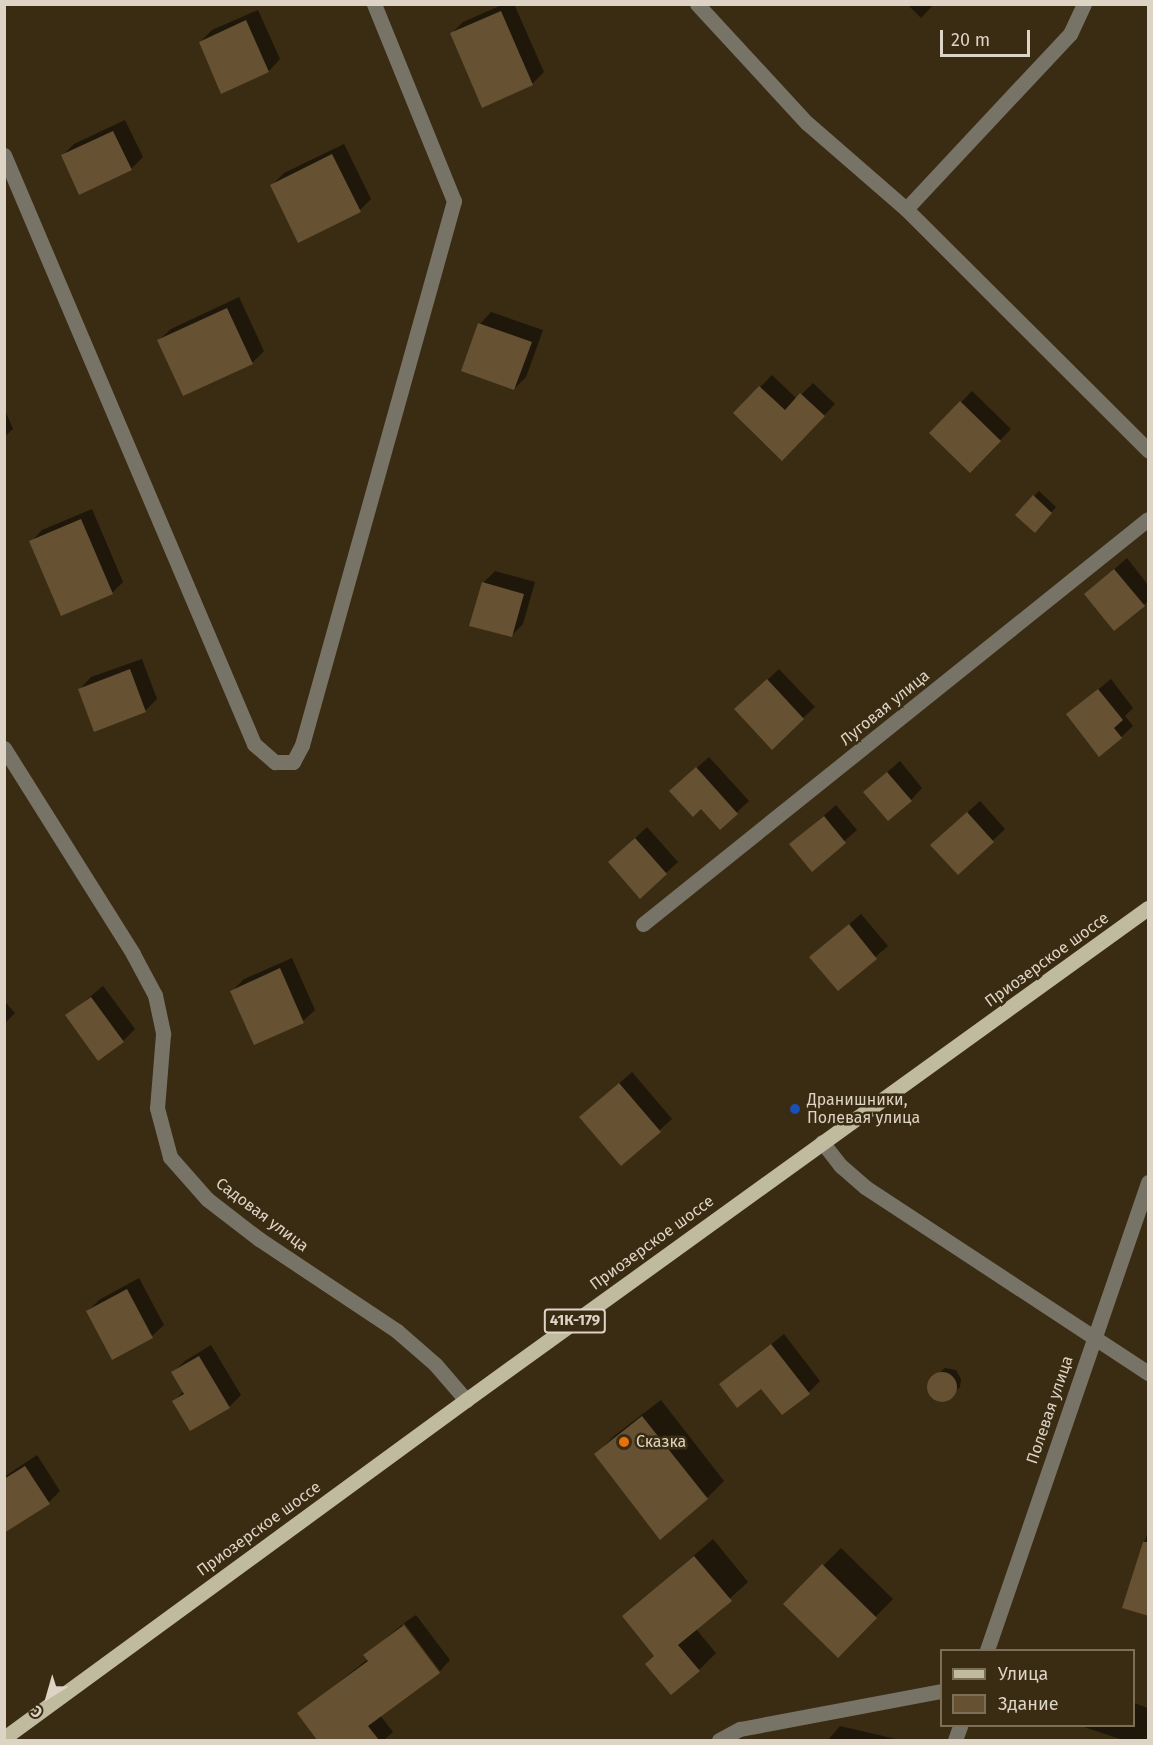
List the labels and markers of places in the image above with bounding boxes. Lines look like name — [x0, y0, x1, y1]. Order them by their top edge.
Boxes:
place label: Дранишники, Полевая улица — [807, 1090, 920, 1128]
marker: Дранишники, Полевая улица — [788, 1102, 802, 1116]
place label: Сказка — [636, 1432, 686, 1452]
marker: Сказка — [617, 1435, 631, 1449]

